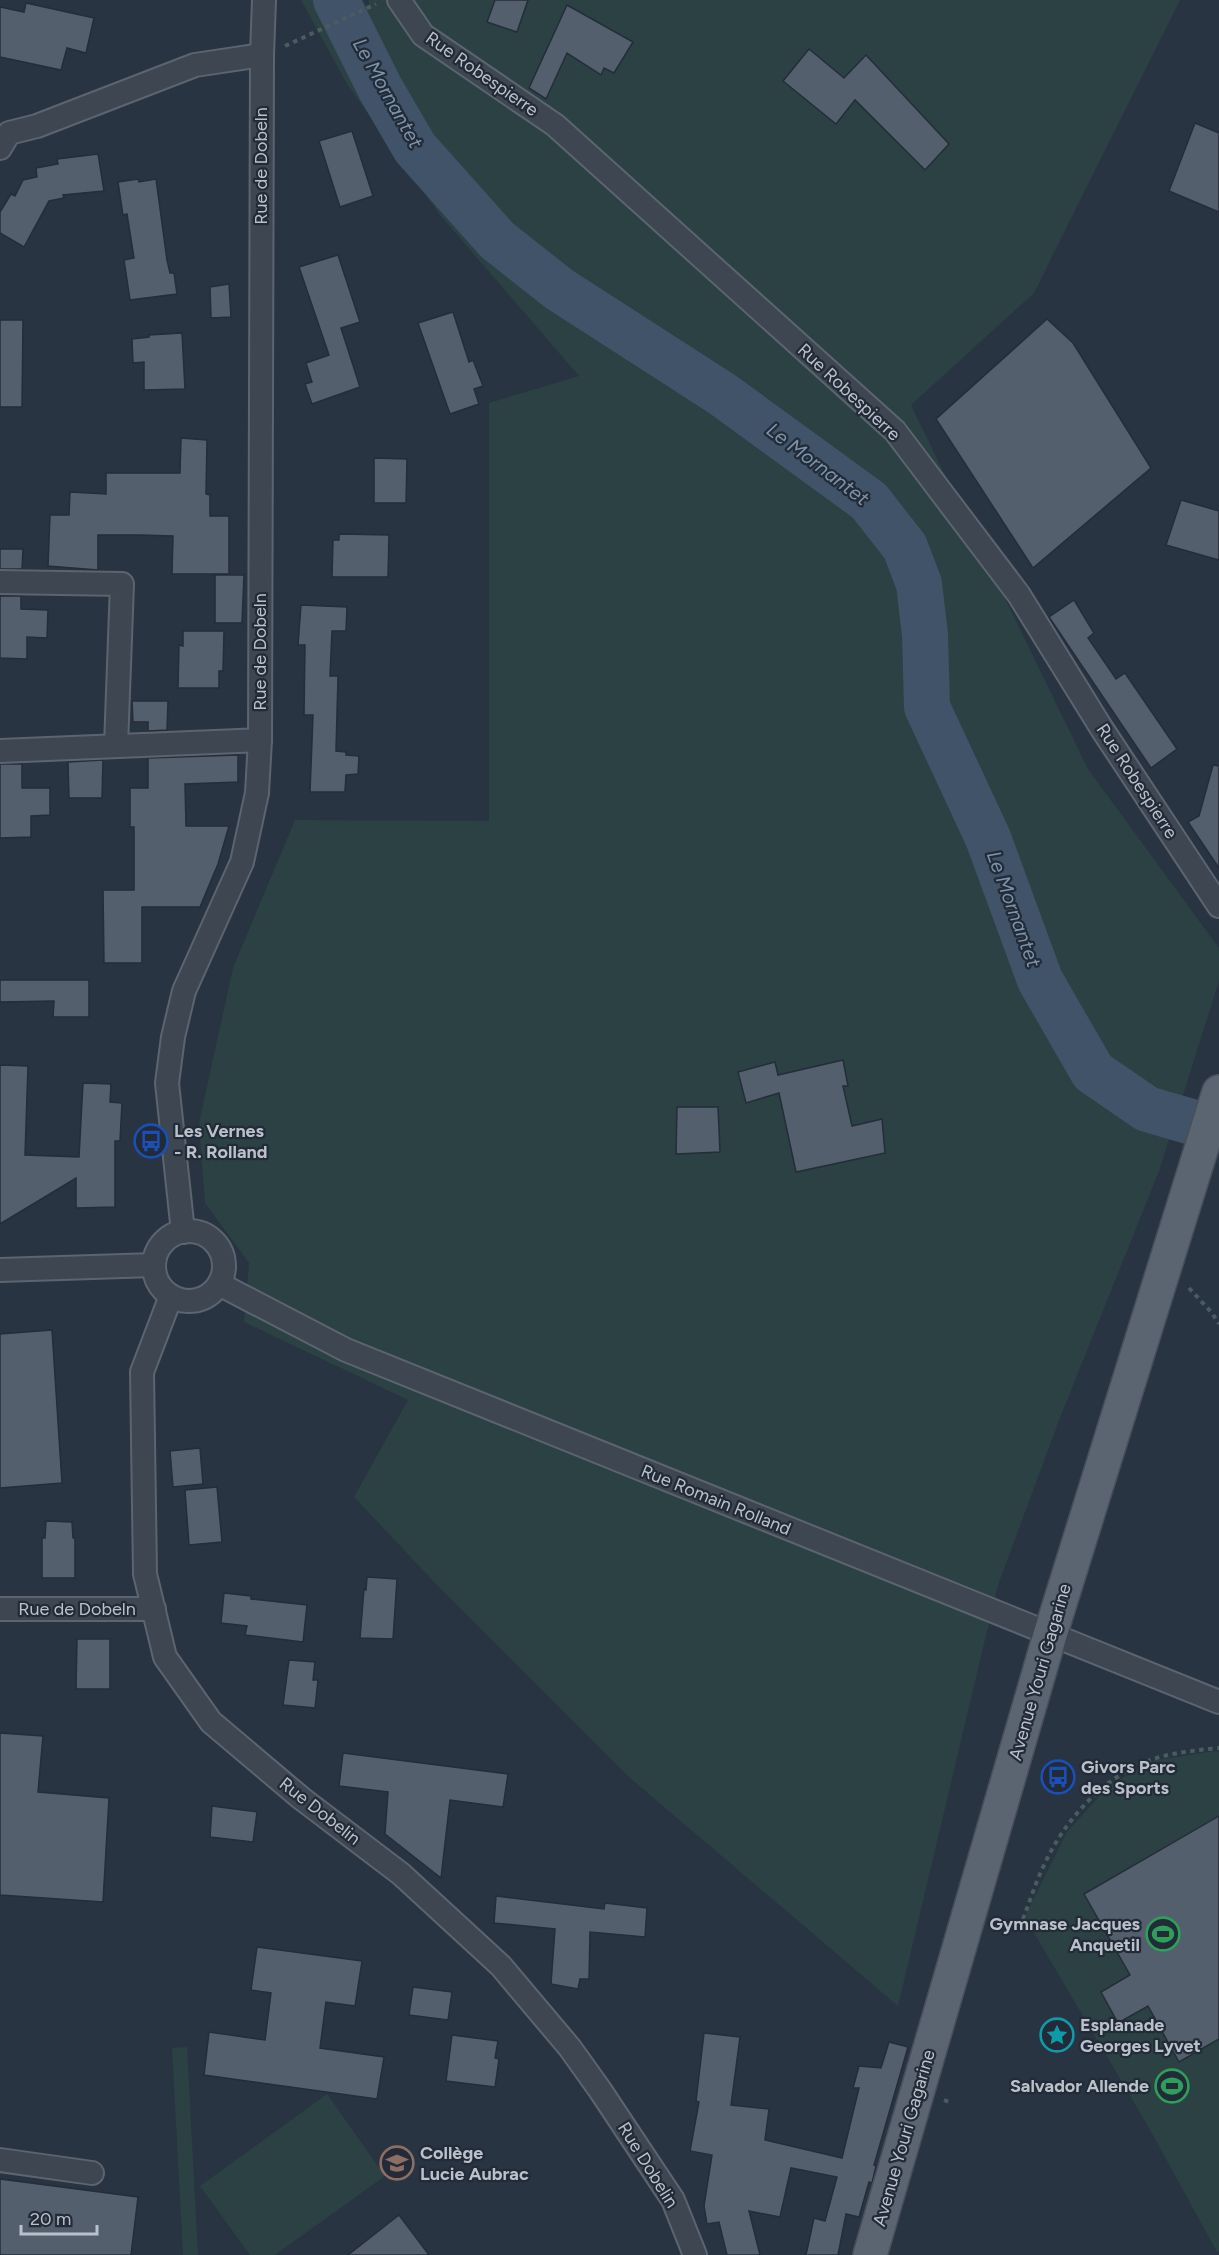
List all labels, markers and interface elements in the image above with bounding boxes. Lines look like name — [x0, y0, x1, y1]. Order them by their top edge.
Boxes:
street label: Rue Robespierre — [421, 27, 543, 121]
water label: Le Mornantet — [348, 34, 428, 152]
street label: Rue de Dobeln — [250, 107, 272, 225]
street label: Rue Robespierre — [793, 339, 905, 445]
water label: Le Mornantet — [762, 418, 874, 510]
street label: Rue de Dobeln — [249, 593, 271, 711]
street label: Rue Robespierre — [1092, 719, 1182, 843]
water label: Le Mornantet — [982, 848, 1046, 971]
place label: Les Vernes - R. Rolland — [174, 1120, 267, 1163]
bus stop icon: Les Vernes - R. Rolland — [133, 1123, 169, 1159]
street label: Rue Romain Rolland — [638, 1460, 794, 1540]
street label: Avenue Youri Gagarine — [1004, 1581, 1076, 1763]
street label: Rue de Dobeln — [18, 1598, 136, 1620]
place label: Givors Parc des Sports — [1081, 1756, 1176, 1799]
bus stop icon: Givors Parc des Sports — [1040, 1759, 1076, 1795]
street label: Rue Dobelin — [275, 1772, 365, 1850]
place label: Gymnase Jacques Anquetil — [990, 1913, 1141, 1956]
sports icon: Gymnase Jacques Anquetil — [1145, 1916, 1181, 1952]
place label: Esplanade Georges Lyvet — [1080, 2014, 1201, 2057]
place icon: Esplanade Georges Lyvet — [1039, 2017, 1075, 2053]
street label: Avenue Youri Gagarine — [868, 2047, 940, 2229]
sports icon: Salvador Allende — [1154, 2068, 1190, 2104]
place label: Salvador Allende — [1010, 2075, 1149, 2097]
street label: Rue Dobelin — [613, 2118, 683, 2212]
place label: Collège Lucie Aubrac — [420, 2142, 529, 2185]
school or university icon: Collège Lucie Aubrac — [379, 2145, 415, 2181]
scale bar — [21, 2198, 98, 2236]
text: 20 m — [30, 2208, 71, 2230]

